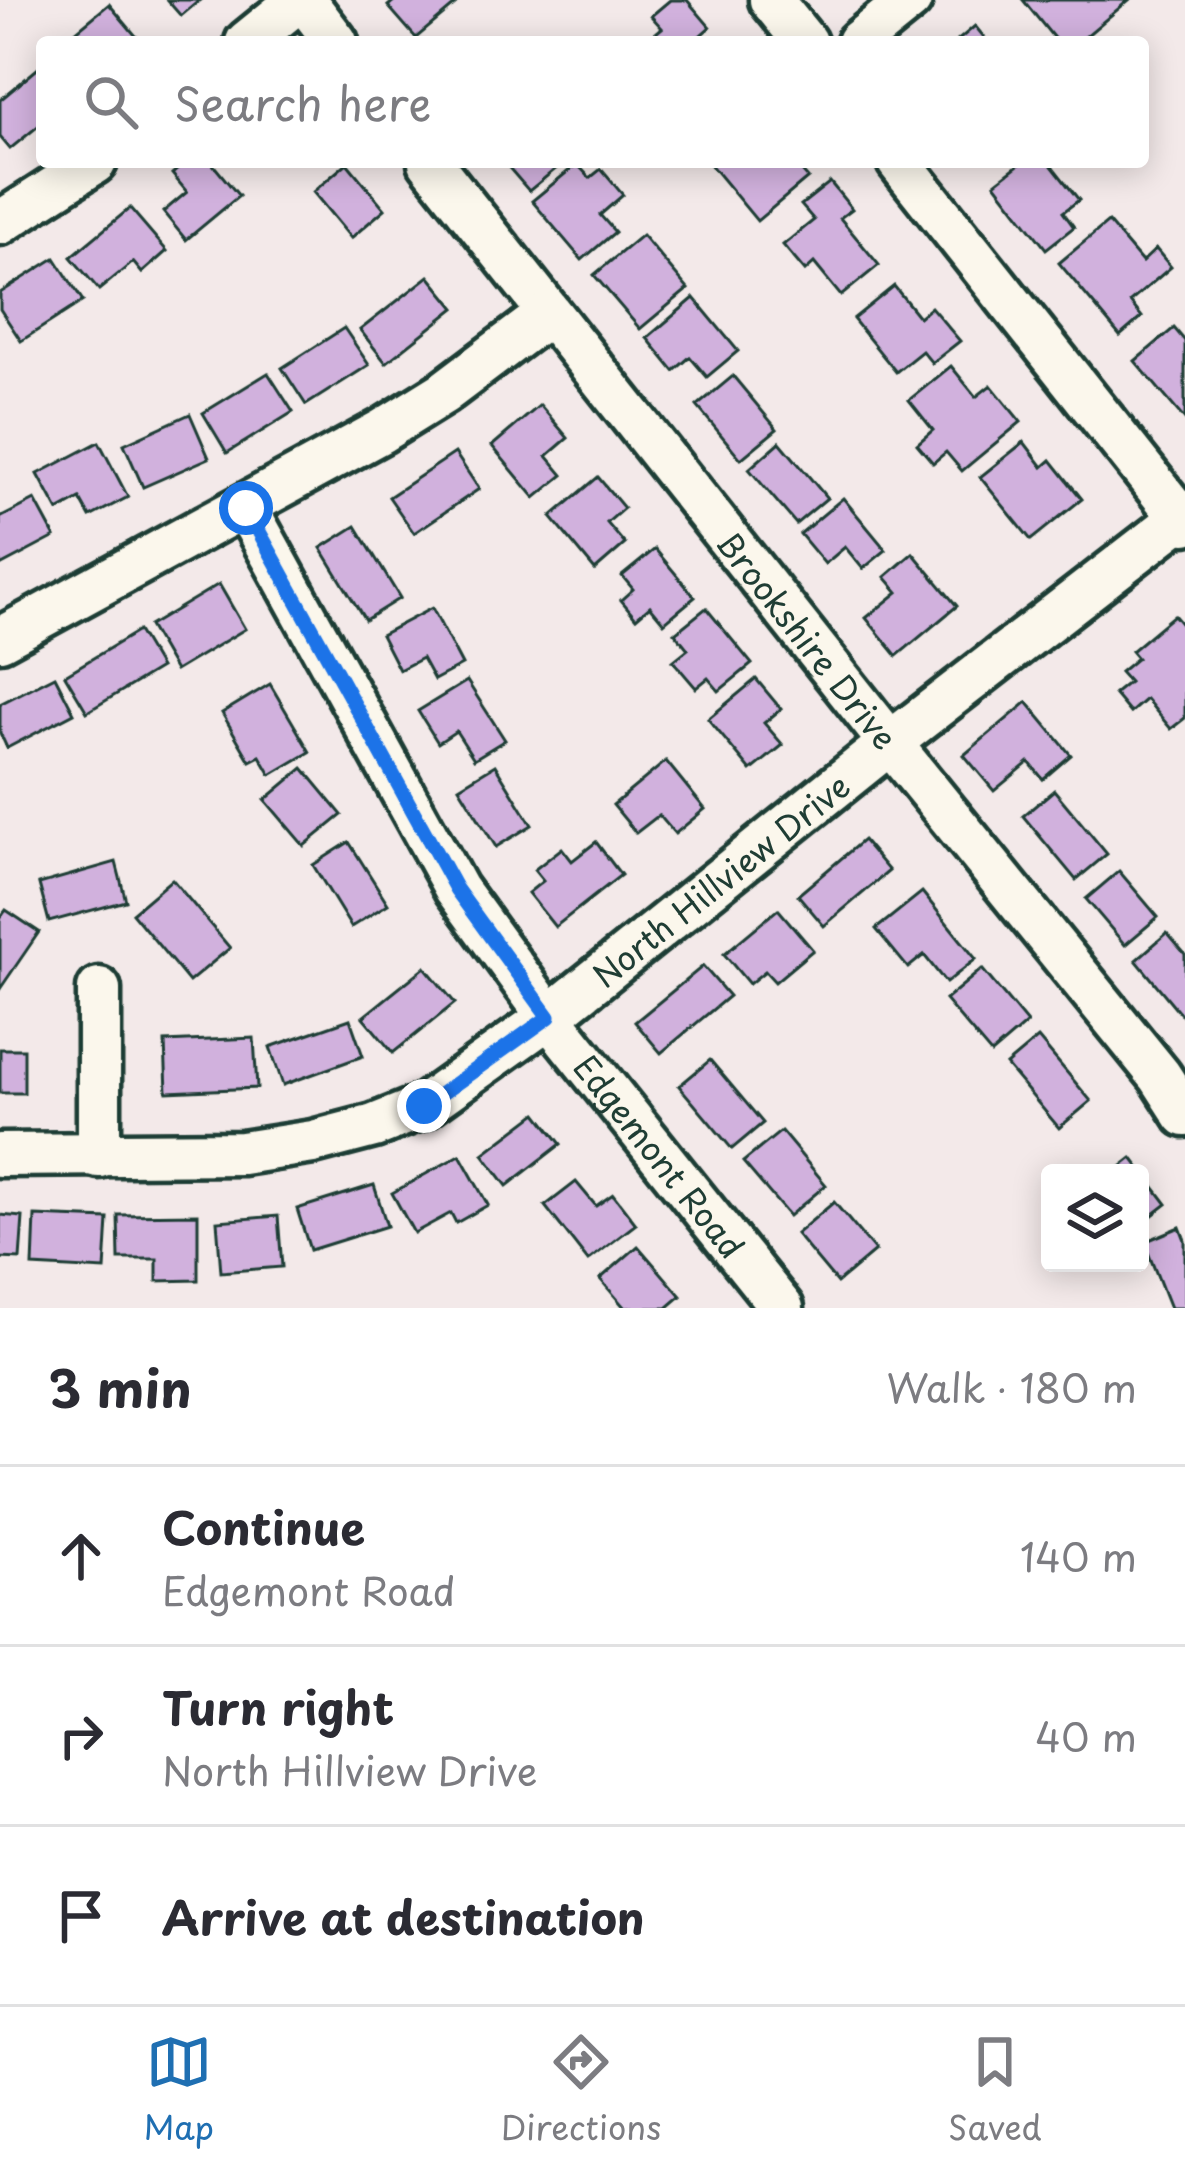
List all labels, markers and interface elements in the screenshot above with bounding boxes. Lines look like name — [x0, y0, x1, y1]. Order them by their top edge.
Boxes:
search box — [36, 36, 1149, 168]
text: Search here — [174, 68, 431, 136]
icon: search — [78, 69, 144, 135]
route start — [219, 481, 273, 535]
street label: Brookshire Drive — [706, 519, 910, 760]
street label: North Hillview Drive — [581, 760, 860, 998]
street label: Edgemont Road — [563, 1043, 757, 1268]
route end — [397, 1079, 451, 1133]
map controls — [1041, 1164, 1149, 1272]
button: layers — [1041, 1164, 1149, 1272]
text: 3 min — [48, 1348, 192, 1425]
text: Walk · 180 m — [887, 1357, 1137, 1416]
text: Continue — [162, 1492, 365, 1560]
icon: ahead — [48, 1523, 114, 1589]
text: 140 m — [1020, 1526, 1137, 1585]
text: Edgemont Road — [162, 1560, 455, 1619]
text: Turn right — [162, 1672, 394, 1740]
icon: right — [48, 1703, 114, 1769]
text: 40 m — [1035, 1706, 1137, 1765]
text: North Hillview Drive — [162, 1740, 537, 1799]
text: Arrive at destination — [162, 1882, 645, 1950]
icon: arrive — [48, 1883, 114, 1949]
tab: Map — [143, 2029, 214, 2151]
tab: Directions — [501, 2029, 661, 2151]
tab: Saved — [948, 2029, 1042, 2151]

